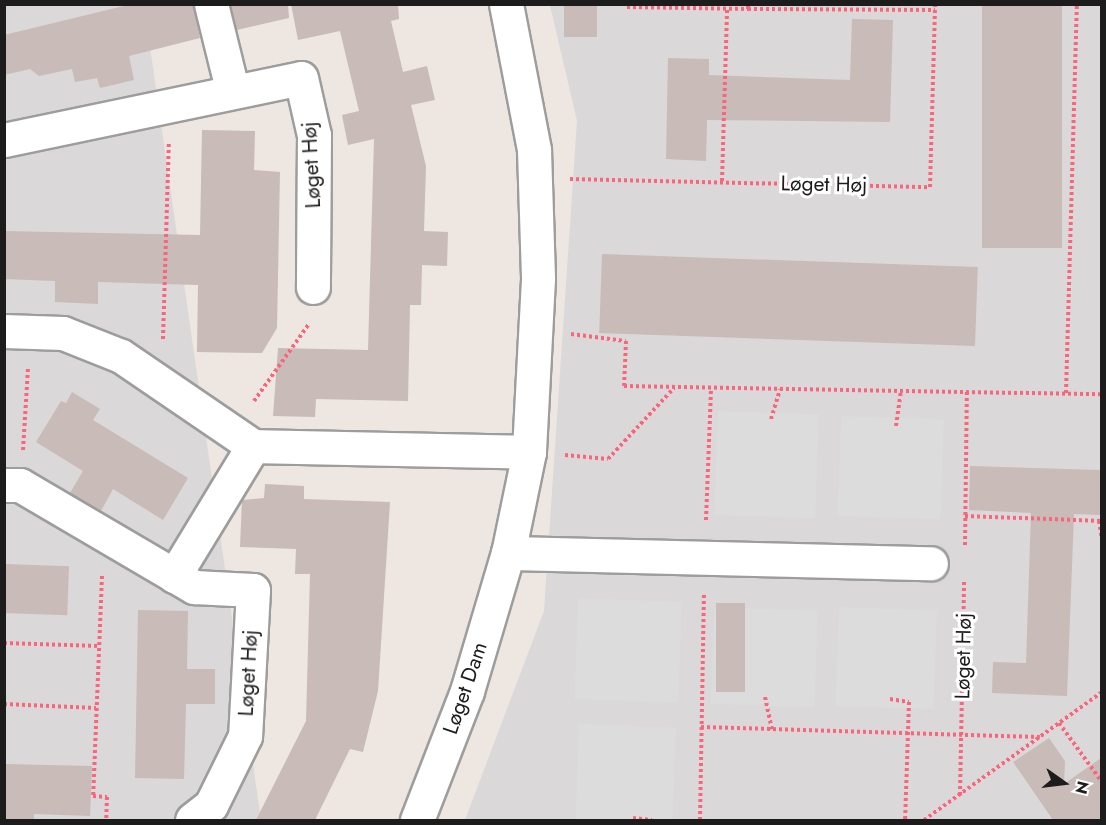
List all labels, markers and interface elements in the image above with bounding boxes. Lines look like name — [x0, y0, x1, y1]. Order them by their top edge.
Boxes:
street label: Løget Høj — [296, 121, 326, 209]
street label: Løget Høj — [780, 171, 868, 197]
street label: Løget Høj — [950, 612, 976, 700]
street label: Løget Høj — [233, 629, 263, 717]
street label: Løget Dam — [437, 639, 493, 737]
north arrow — [1034, 753, 1094, 813]
text: N — [1069, 779, 1095, 796]

